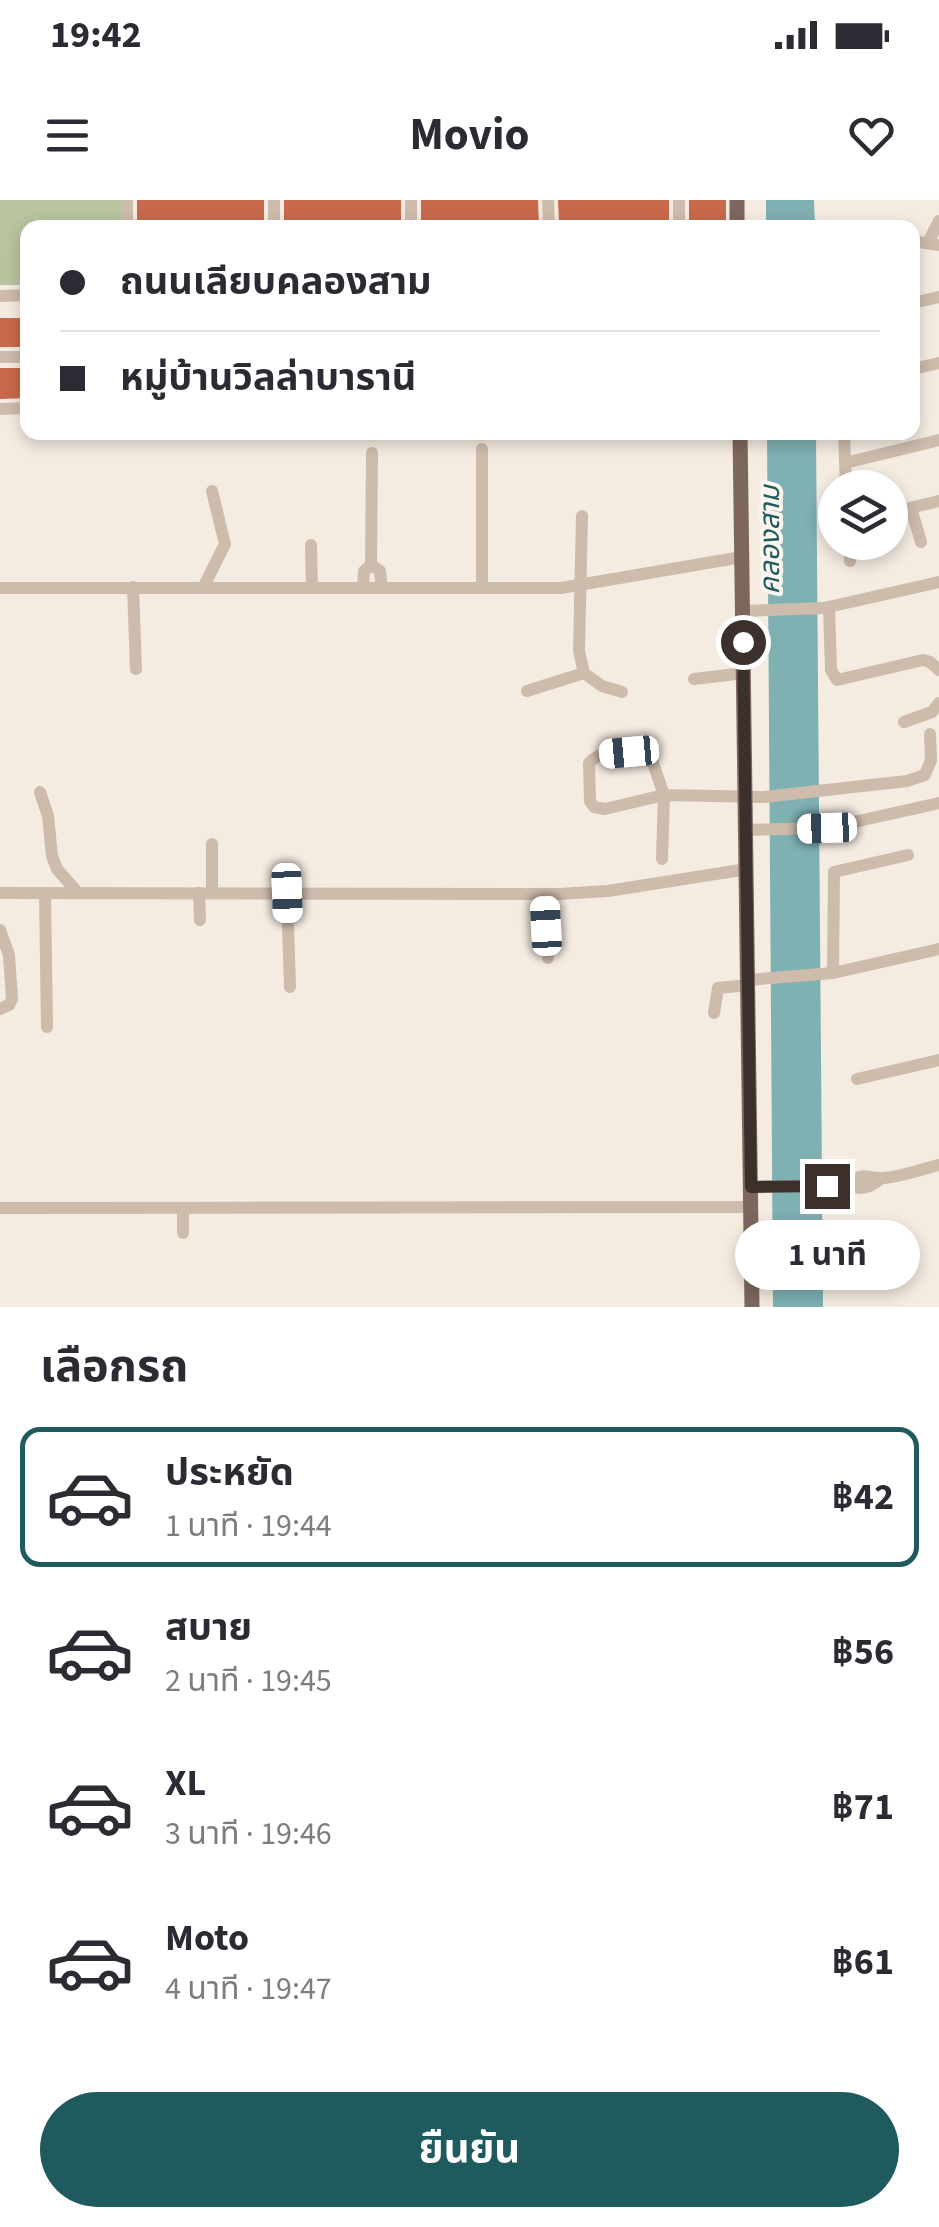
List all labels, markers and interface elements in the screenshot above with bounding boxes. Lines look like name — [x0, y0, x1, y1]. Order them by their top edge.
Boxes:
text: 19:42 — [50, 8, 142, 62]
text: Movio — [410, 103, 529, 167]
icon: menu — [40, 108, 95, 163]
icon: heart — [844, 108, 899, 163]
text: ถนนเลียบคลองสาม — [120, 255, 432, 309]
text: หมู่บ้านวิลล่าบารานี — [120, 351, 416, 405]
map controls — [818, 470, 908, 560]
button: layers — [818, 470, 908, 560]
water label: คลองสาม — [750, 484, 790, 594]
route start — [721, 620, 766, 665]
car — [598, 734, 660, 770]
car — [796, 812, 858, 844]
car — [271, 862, 303, 924]
car — [529, 895, 563, 957]
route end — [805, 1164, 850, 1209]
callout: 1 นาที — [734, 1221, 920, 1291]
text: 1 นาที — [788, 1232, 867, 1278]
text: เลือกรถ — [40, 1335, 188, 1399]
text: ประหยัด — [165, 1446, 294, 1500]
icon: car — [45, 1452, 135, 1542]
text: ฿42 — [832, 1470, 894, 1524]
text: 1 นาที · 19:44 — [165, 1503, 332, 1549]
text: สบาย — [165, 1601, 252, 1655]
icon: car — [45, 1607, 135, 1697]
text: ฿56 — [832, 1625, 894, 1679]
text: 2 นาที · 19:45 — [165, 1658, 332, 1704]
text: XL — [165, 1756, 206, 1810]
icon: car — [45, 1762, 135, 1852]
text: ฿71 — [832, 1780, 894, 1834]
text: 3 นาที · 19:46 — [165, 1811, 332, 1857]
text: Moto — [165, 1911, 249, 1965]
icon: car — [45, 1917, 135, 2007]
text: ฿61 — [832, 1935, 894, 1989]
text: 4 นาที · 19:47 — [165, 1966, 332, 2012]
button: ยืนยัน — [40, 2092, 899, 2207]

